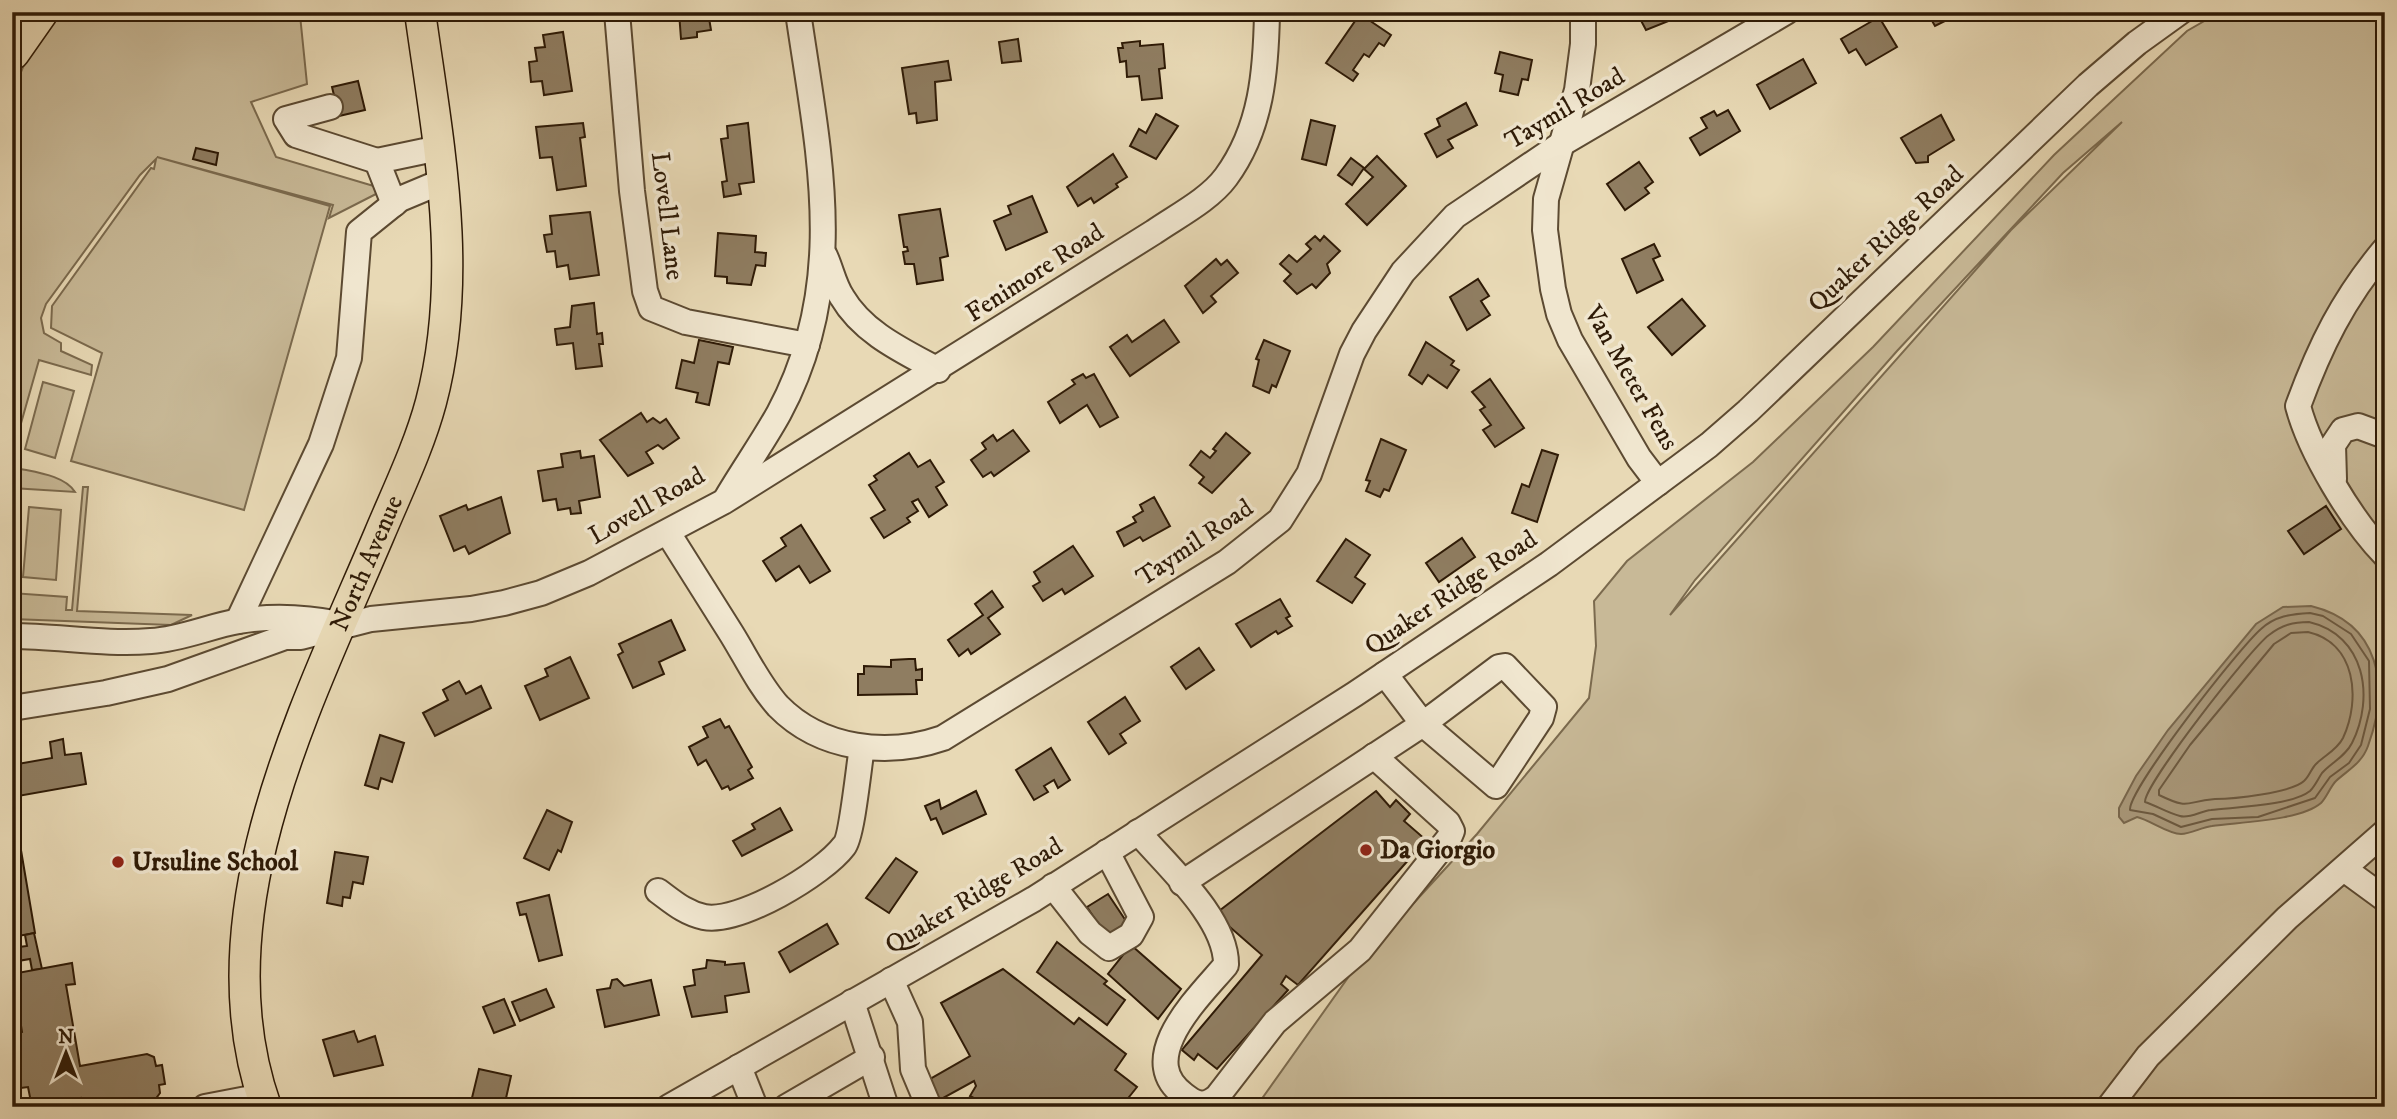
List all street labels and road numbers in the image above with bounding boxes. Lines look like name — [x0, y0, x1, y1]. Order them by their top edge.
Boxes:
street label: Taymil Road — [1499, 60, 1631, 158]
street label: Lovell Lane — [643, 150, 691, 282]
street label: Quaker Ridge Road — [1801, 158, 1971, 320]
street label: Fenimore Road — [960, 216, 1110, 330]
street label: Van Meter Fens — [1576, 299, 1686, 456]
street label: Lovell Road — [583, 460, 711, 552]
street label: North Avenue — [323, 490, 411, 636]
street label: Taymil Road — [1130, 492, 1260, 594]
street label: Quaker Ridge Road — [1358, 523, 1544, 663]
street label: Quaker Ridge Road — [879, 830, 1069, 962]

